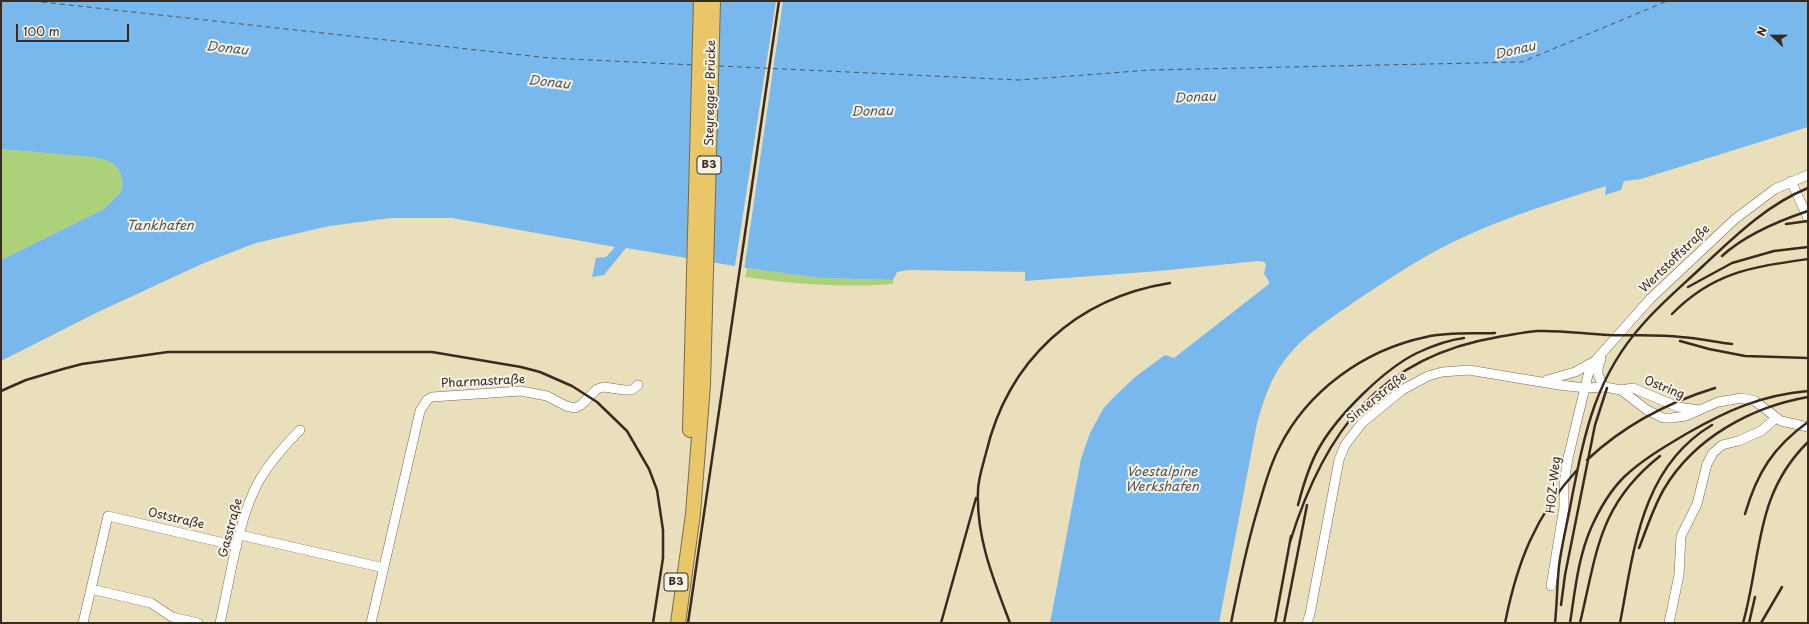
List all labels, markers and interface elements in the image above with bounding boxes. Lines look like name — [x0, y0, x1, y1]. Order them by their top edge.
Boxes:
scale bar — [18, 16, 131, 42]
north arrow — [1753, 16, 1793, 56]
text: 100 m — [23, 22, 60, 40]
text: N — [1752, 24, 1771, 39]
water label: Donau — [205, 39, 249, 59]
water label: Donau — [1493, 39, 1537, 63]
street label: Steyregger Brücke — [703, 40, 719, 146]
water label: Donau — [527, 73, 571, 93]
water label: Donau — [1174, 89, 1216, 107]
water label: Donau — [851, 104, 893, 120]
road number: B3 — [697, 156, 721, 174]
water label: Tankhafen — [126, 218, 194, 234]
street label: Wertstoffstraße — [1637, 222, 1713, 296]
street label: Sinterstraße — [1344, 369, 1410, 427]
street label: Pharmastraße — [441, 373, 525, 391]
street label: Ostring — [1642, 373, 1686, 403]
street label: HOZ-Weg — [1544, 456, 1564, 514]
water label: Voestalpine Werkshafen — [1125, 464, 1199, 495]
street label: Gasstraße — [216, 497, 246, 559]
street label: Oststraße — [146, 506, 206, 532]
road number: B3 — [664, 573, 688, 591]

